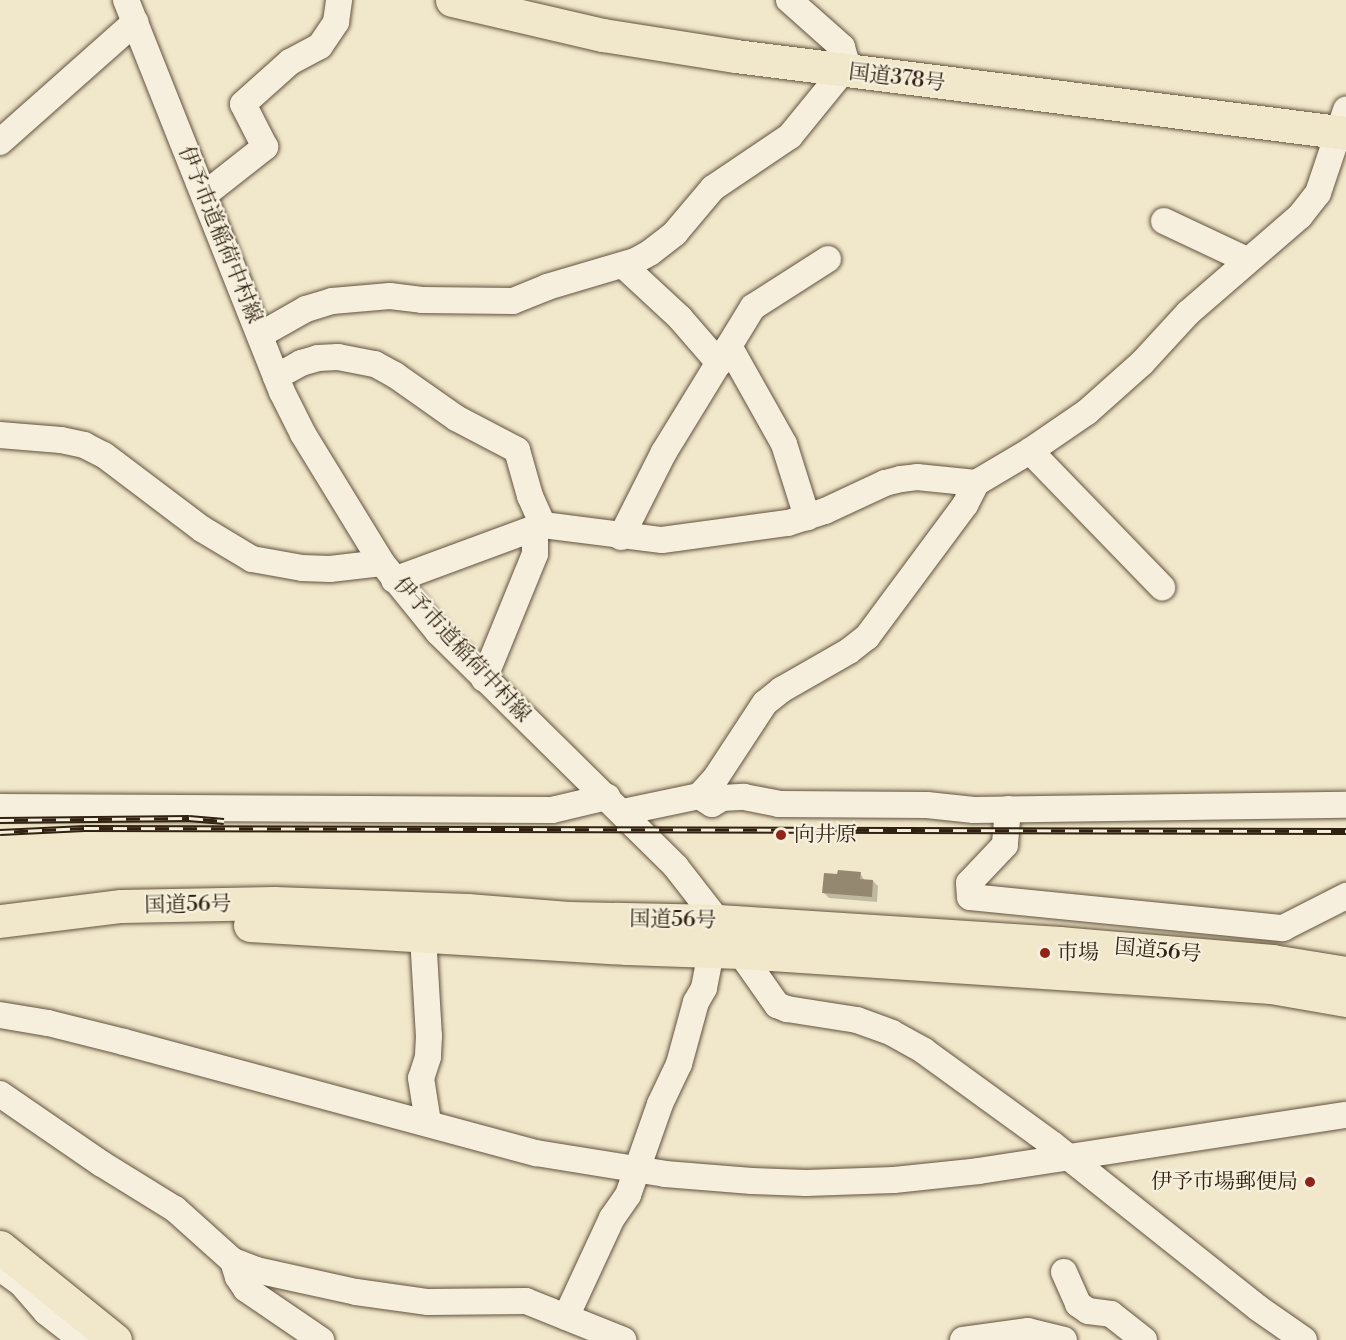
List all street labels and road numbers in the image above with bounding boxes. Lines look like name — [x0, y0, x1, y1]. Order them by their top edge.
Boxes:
street label: 国道378号 — [847, 60, 947, 96]
street label: 伊予市道稲荷中村線 — [173, 143, 267, 327]
street label: 伊予市道稲荷中村線 — [388, 572, 536, 728]
street label: 国道56号 — [144, 892, 232, 918]
street label: 国道56号 — [629, 907, 717, 933]
street label: 国道56号 — [1113, 935, 1203, 967]

